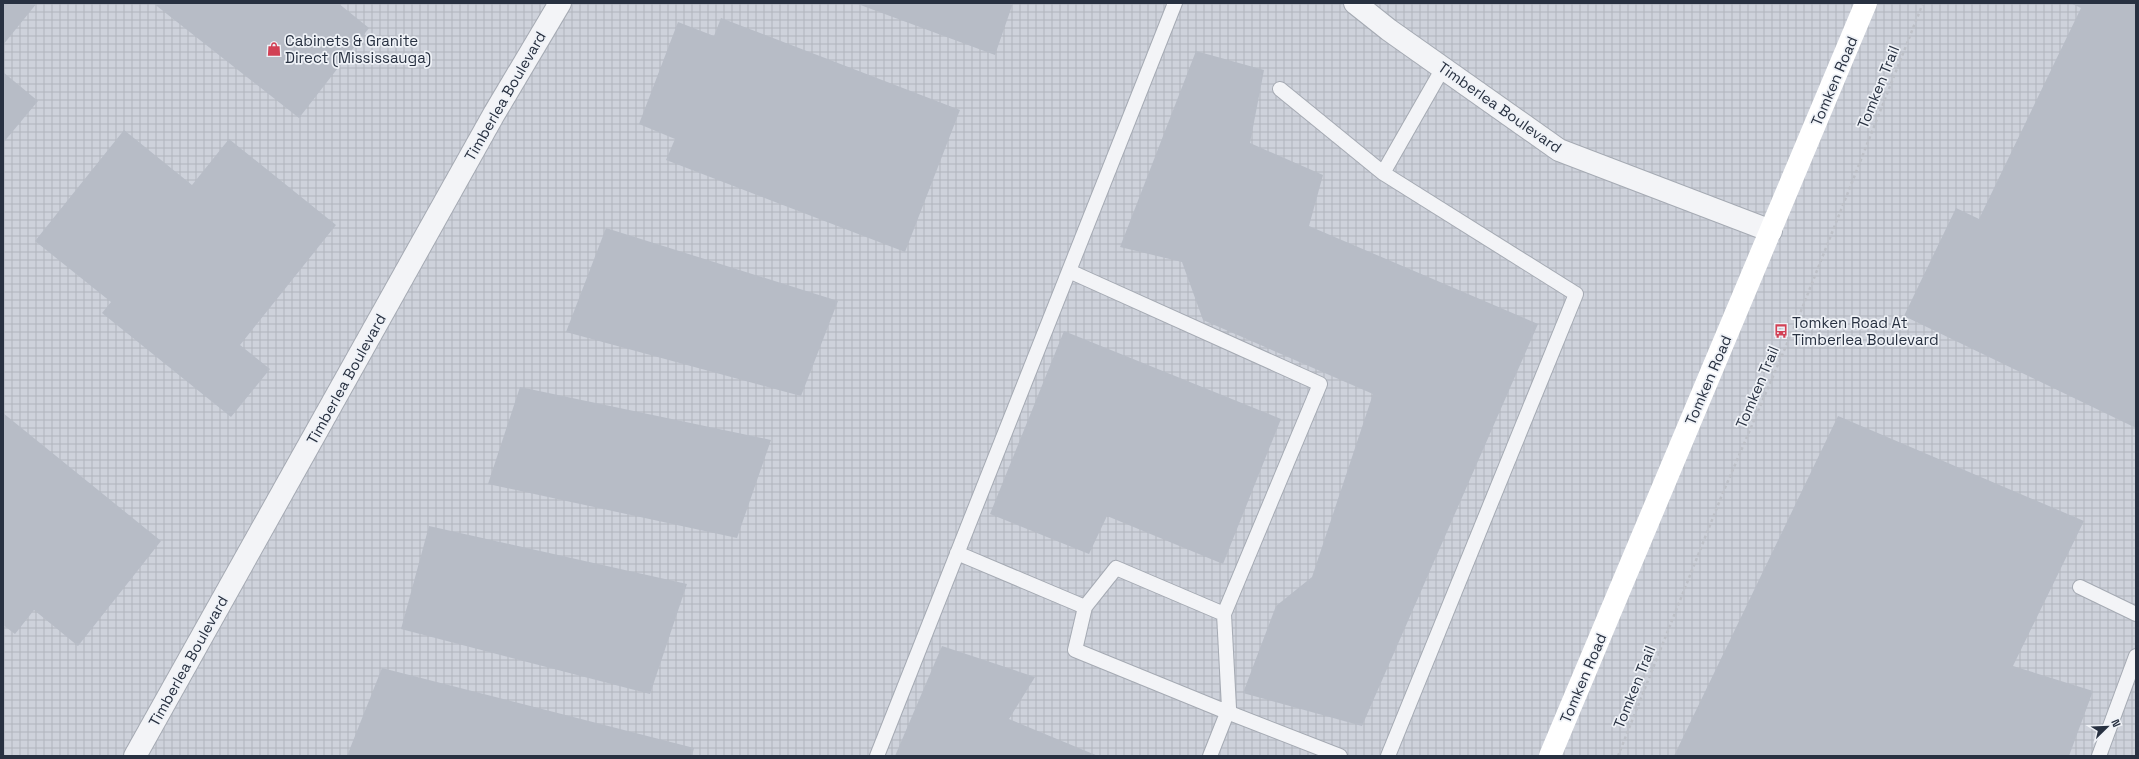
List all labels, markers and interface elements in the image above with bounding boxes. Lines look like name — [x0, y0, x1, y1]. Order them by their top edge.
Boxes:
street label: Timberlea Boulevard — [460, 28, 550, 164]
place label: Cabinets & Granite Direct (Mississauga) — [285, 31, 431, 68]
street label: Tomken Road — [1807, 33, 1861, 129]
shop icon: Cabinets & Granite Direct (Mississauga) — [266, 41, 282, 57]
street label: Tomken Trail — [1853, 43, 1903, 131]
street label: Timberlea Boulevard — [1434, 57, 1566, 157]
street label: Timberlea Boulevard — [302, 310, 390, 448]
place label: Tomken Road At Timberlea Boulevard — [1792, 313, 1939, 349]
bus stop icon: Tomken Road At Timberlea Boulevard — [1773, 323, 1789, 339]
street label: Tomken Road — [1681, 332, 1735, 428]
street label: Tomken Trail — [1731, 343, 1783, 431]
street label: Timberlea Boulevard — [144, 592, 232, 730]
street label: Tomken Road — [1556, 630, 1610, 726]
street label: Tomken Trail — [1609, 643, 1659, 731]
north arrow — [2087, 707, 2127, 747]
text: N — [2108, 717, 2124, 729]

